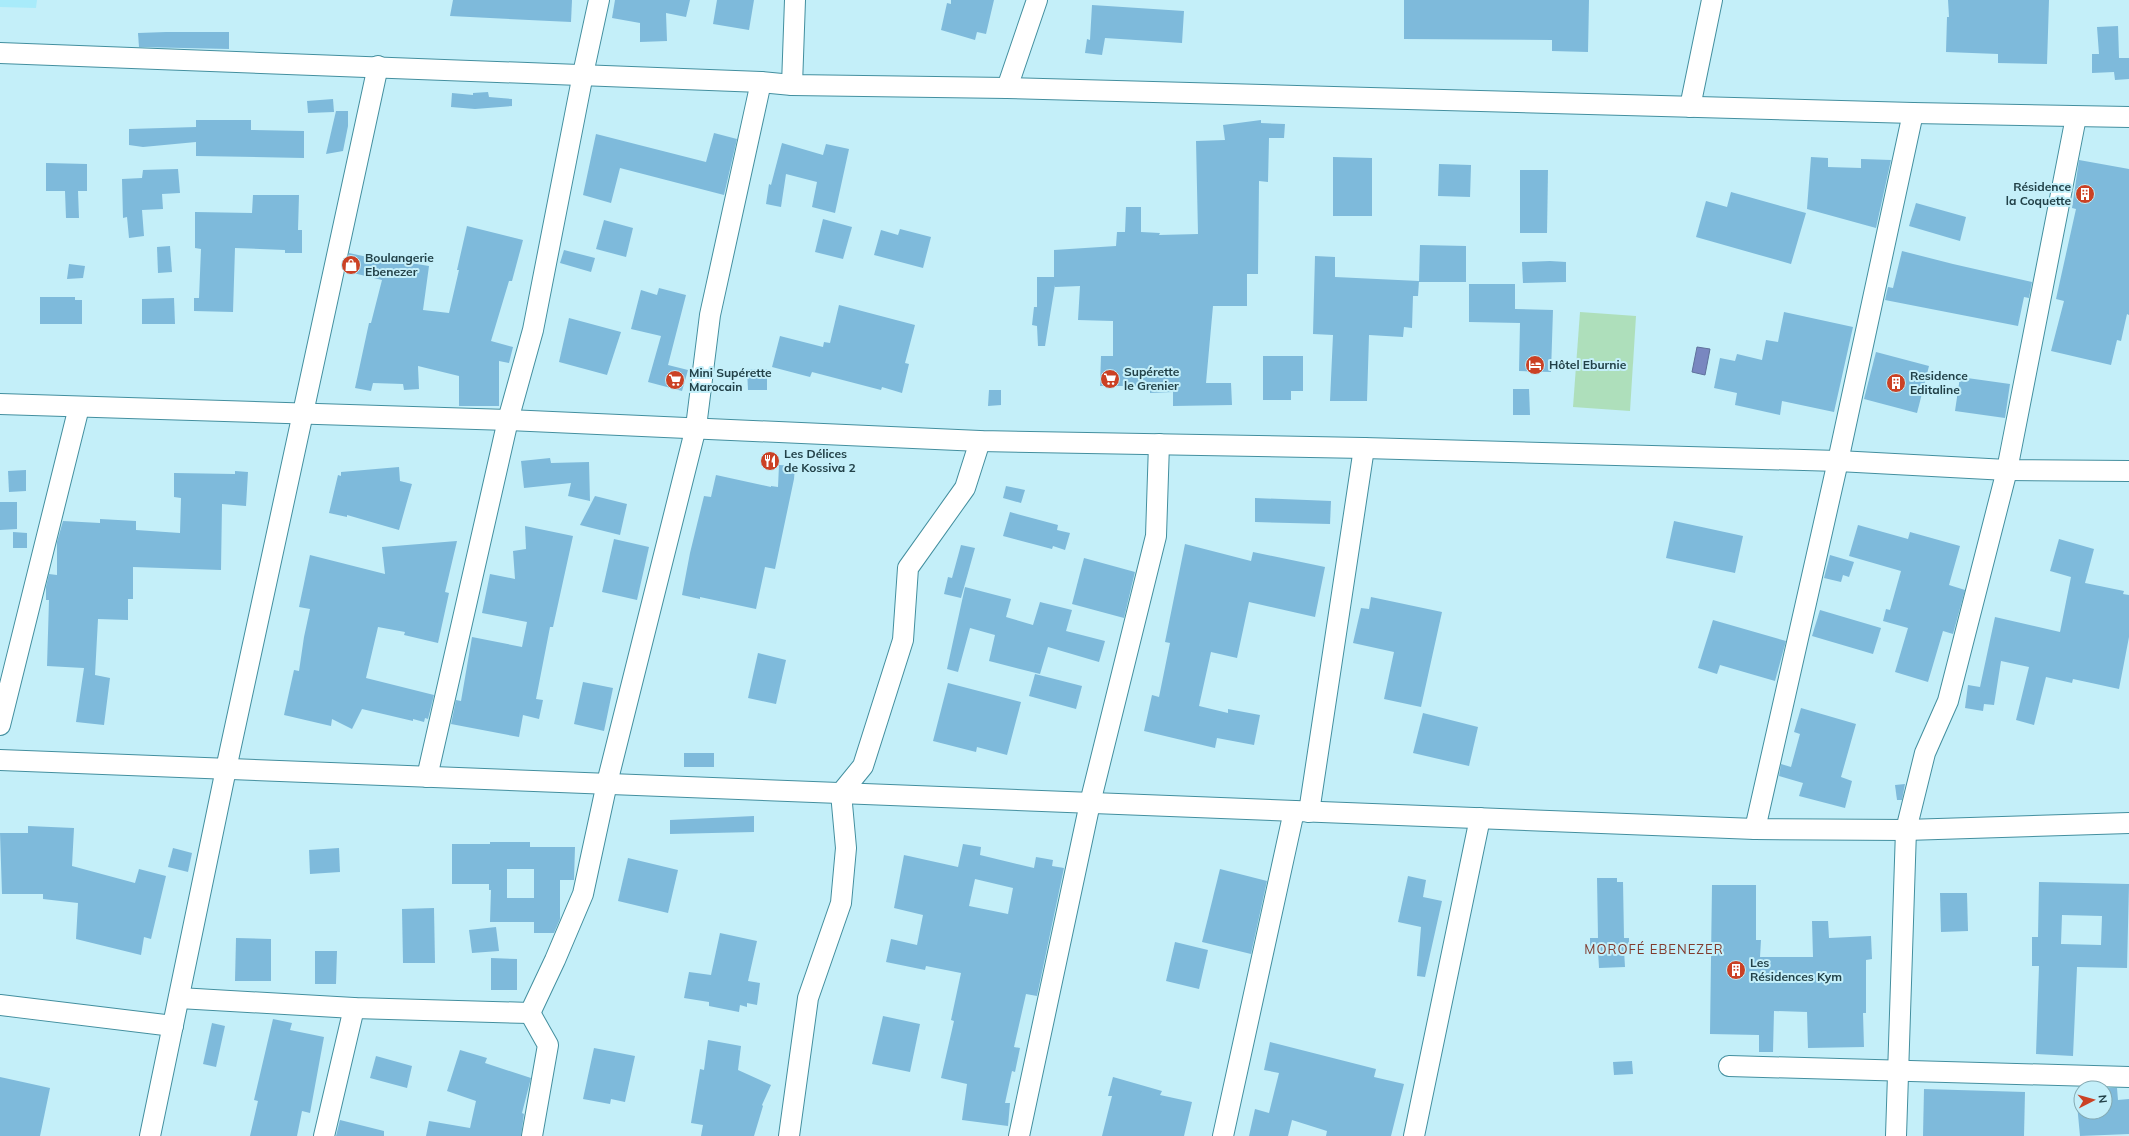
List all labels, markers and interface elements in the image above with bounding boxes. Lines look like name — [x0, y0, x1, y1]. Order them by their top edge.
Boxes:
place label: Résidence la Coquette — [2006, 179, 2071, 208]
building icon: Résidence la Coquette — [2074, 183, 2096, 205]
place label: Boulangerie Ebenezer — [365, 250, 434, 279]
shop icon: Boulangerie Ebenezer — [340, 254, 362, 276]
hotel icon: Hôtel Eburnie — [1524, 354, 1546, 376]
place label: Hôtel Eburnie — [1549, 357, 1627, 372]
place label: Supérette le Grenier — [1124, 364, 1180, 393]
place label: Mini Supérette Marocain — [689, 365, 772, 394]
supermarket icon: Supérette le Grenier — [1099, 368, 1121, 390]
place label: Residence Editaline — [1910, 368, 1968, 397]
supermarket icon: Mini Supérette Marocain — [664, 369, 686, 391]
building icon: Residence Editaline — [1885, 372, 1907, 394]
place label: Les Délices de Kossiva 2 — [784, 446, 856, 475]
restaurant icon: Les Délices de Kossiva 2 — [759, 450, 781, 472]
district label: MOROFÉ EBENEZER — [1584, 941, 1724, 957]
place label: Les Résidences Kym — [1750, 955, 1842, 984]
building icon: Les Résidences Kym — [1725, 959, 1747, 981]
north arrow — [2073, 1080, 2113, 1120]
text: N — [2096, 1094, 2110, 1104]

